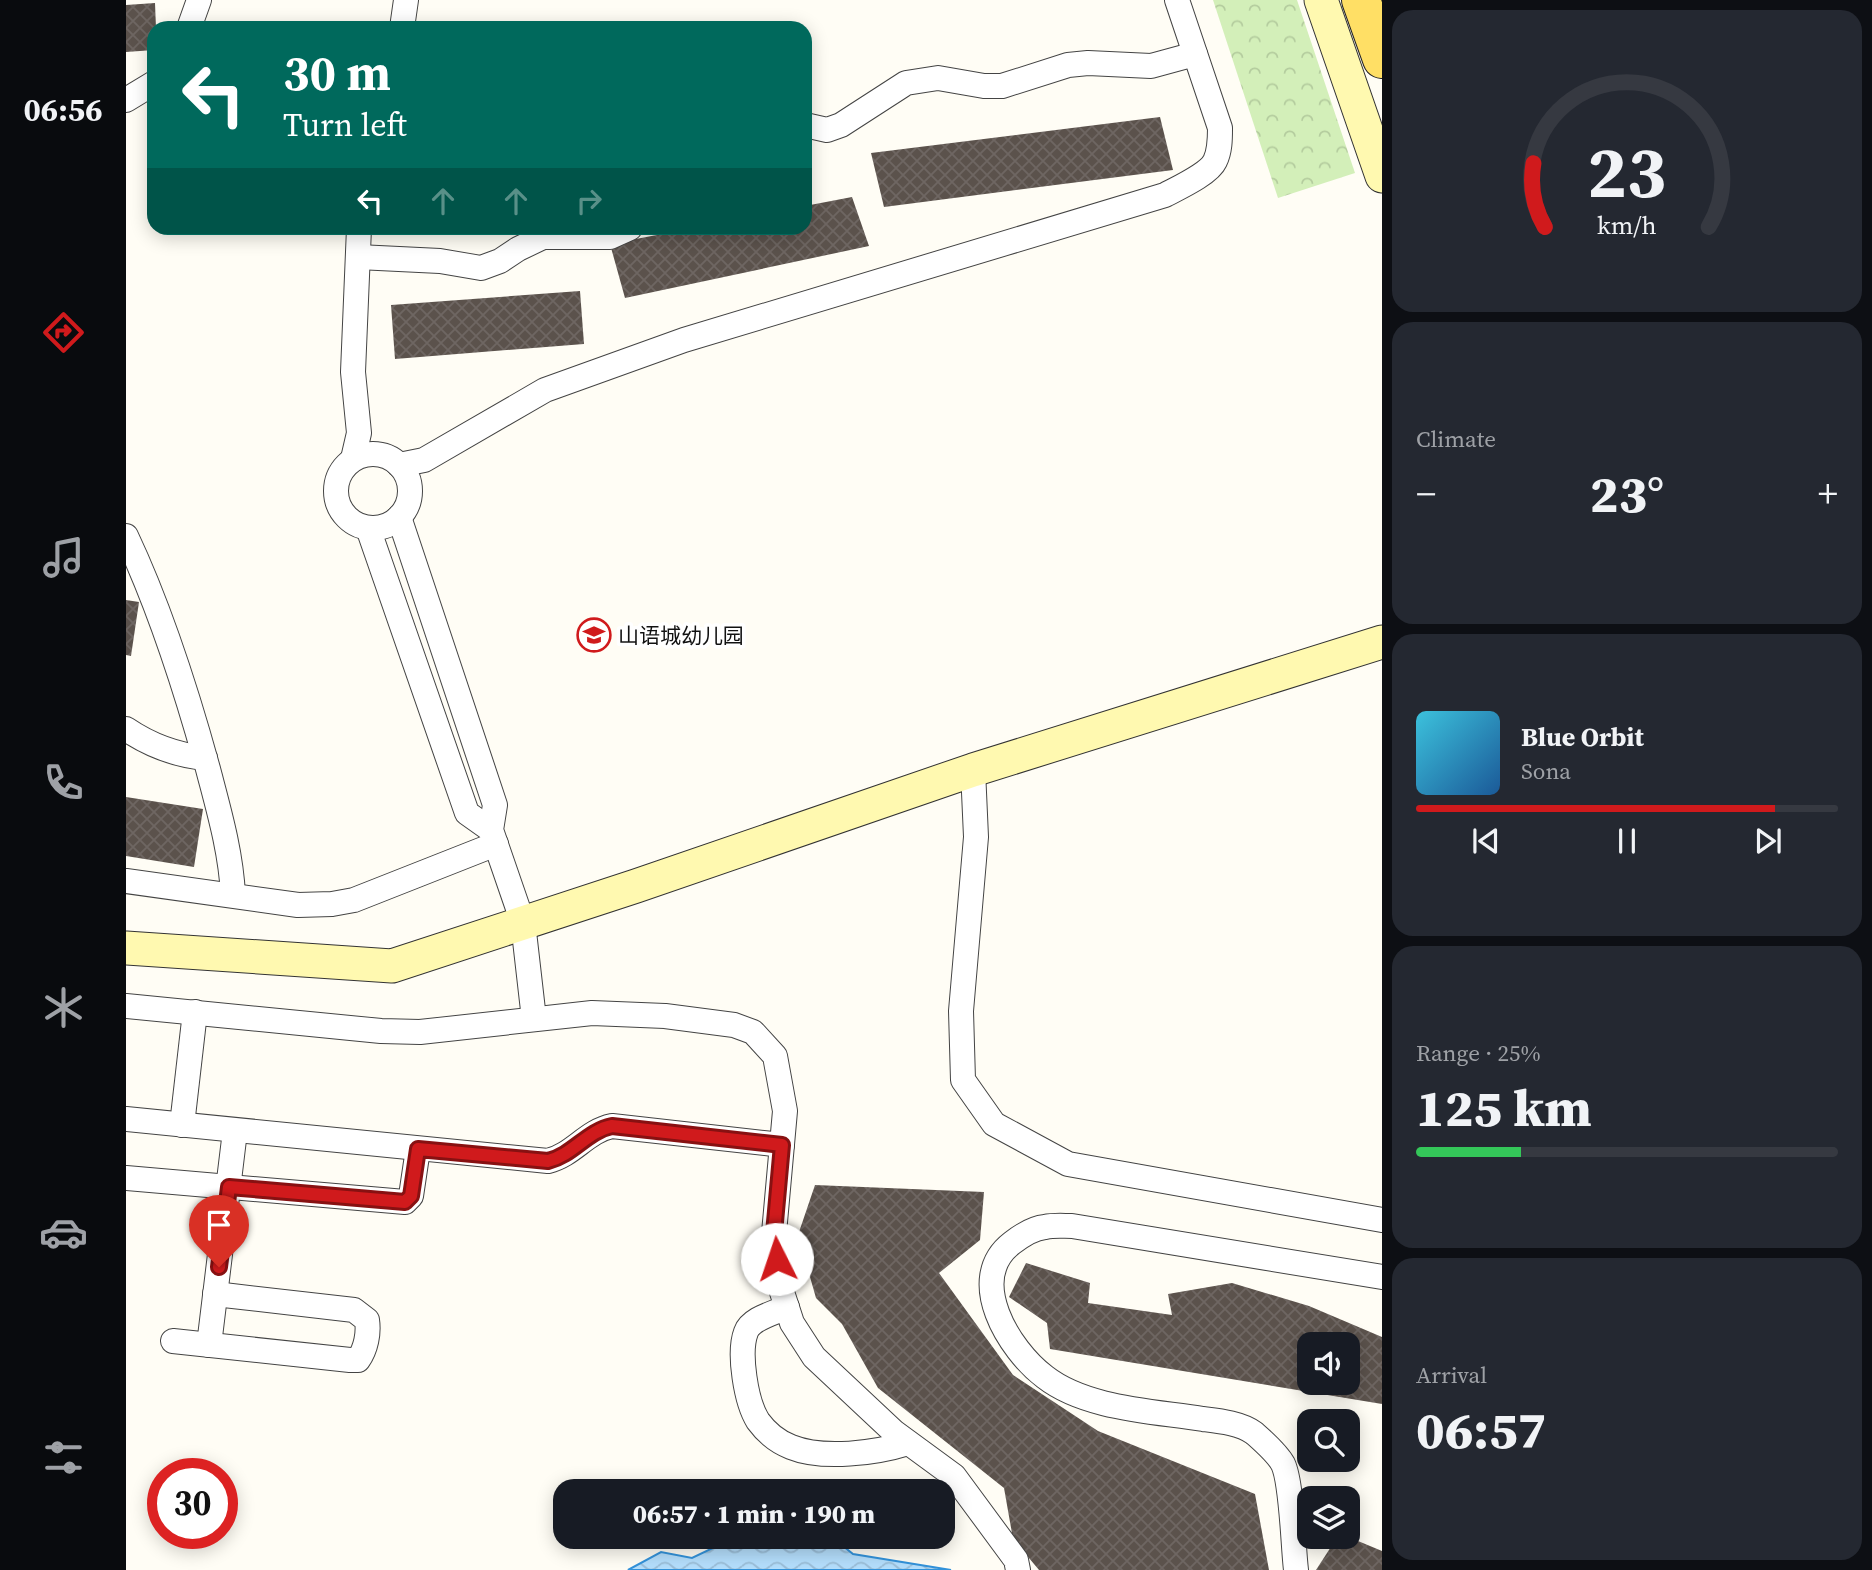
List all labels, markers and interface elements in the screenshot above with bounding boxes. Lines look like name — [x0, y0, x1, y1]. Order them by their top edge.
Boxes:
text: 30 m — [283, 39, 391, 106]
icon: left — [168, 49, 259, 140]
text: 06:56 — [24, 88, 102, 132]
text: Turn left — [283, 103, 407, 147]
text: 23 — [1588, 122, 1666, 221]
icon: left — [351, 182, 389, 220]
icon: ahead — [424, 182, 462, 220]
icon: ahead — [497, 182, 535, 220]
icon: right — [570, 182, 608, 220]
text: km/h — [1597, 208, 1657, 242]
icon: directions — [39, 308, 88, 357]
text: Climate — [1416, 423, 1496, 455]
text: 23° — [1590, 458, 1664, 529]
text: − — [1416, 468, 1436, 520]
text: + — [1818, 468, 1838, 520]
icon: music — [39, 533, 88, 582]
school or university icon: 山语城幼儿园 — [575, 616, 613, 654]
place label: 山语城幼儿园 — [618, 621, 744, 650]
text: Blue Orbit — [1521, 719, 1644, 755]
text: Sona — [1521, 755, 1571, 787]
icon: phone — [39, 758, 88, 807]
icon: previous — [1467, 822, 1505, 860]
icon: pause — [1608, 822, 1646, 860]
icon: next — [1749, 822, 1787, 860]
icon: climate — [39, 983, 88, 1032]
text: Range · 25% — [1416, 1037, 1541, 1069]
text: 125 km — [1416, 1072, 1592, 1143]
pin — [189, 1195, 249, 1267]
icon: arrive — [200, 1206, 238, 1244]
icon: car — [39, 1208, 88, 1257]
position arrow — [740, 1222, 814, 1296]
map controls — [1297, 1332, 1360, 1549]
button: sound — [1297, 1332, 1360, 1395]
text: Arrival — [1416, 1359, 1487, 1391]
text: 06:57 — [1416, 1394, 1546, 1465]
button: search — [1297, 1409, 1360, 1472]
icon: filters — [39, 1433, 88, 1482]
speed limit sign: 30 — [147, 1458, 238, 1549]
button: layers — [1297, 1486, 1360, 1549]
text: 06:57 · 1 min · 190 m — [633, 1496, 875, 1532]

